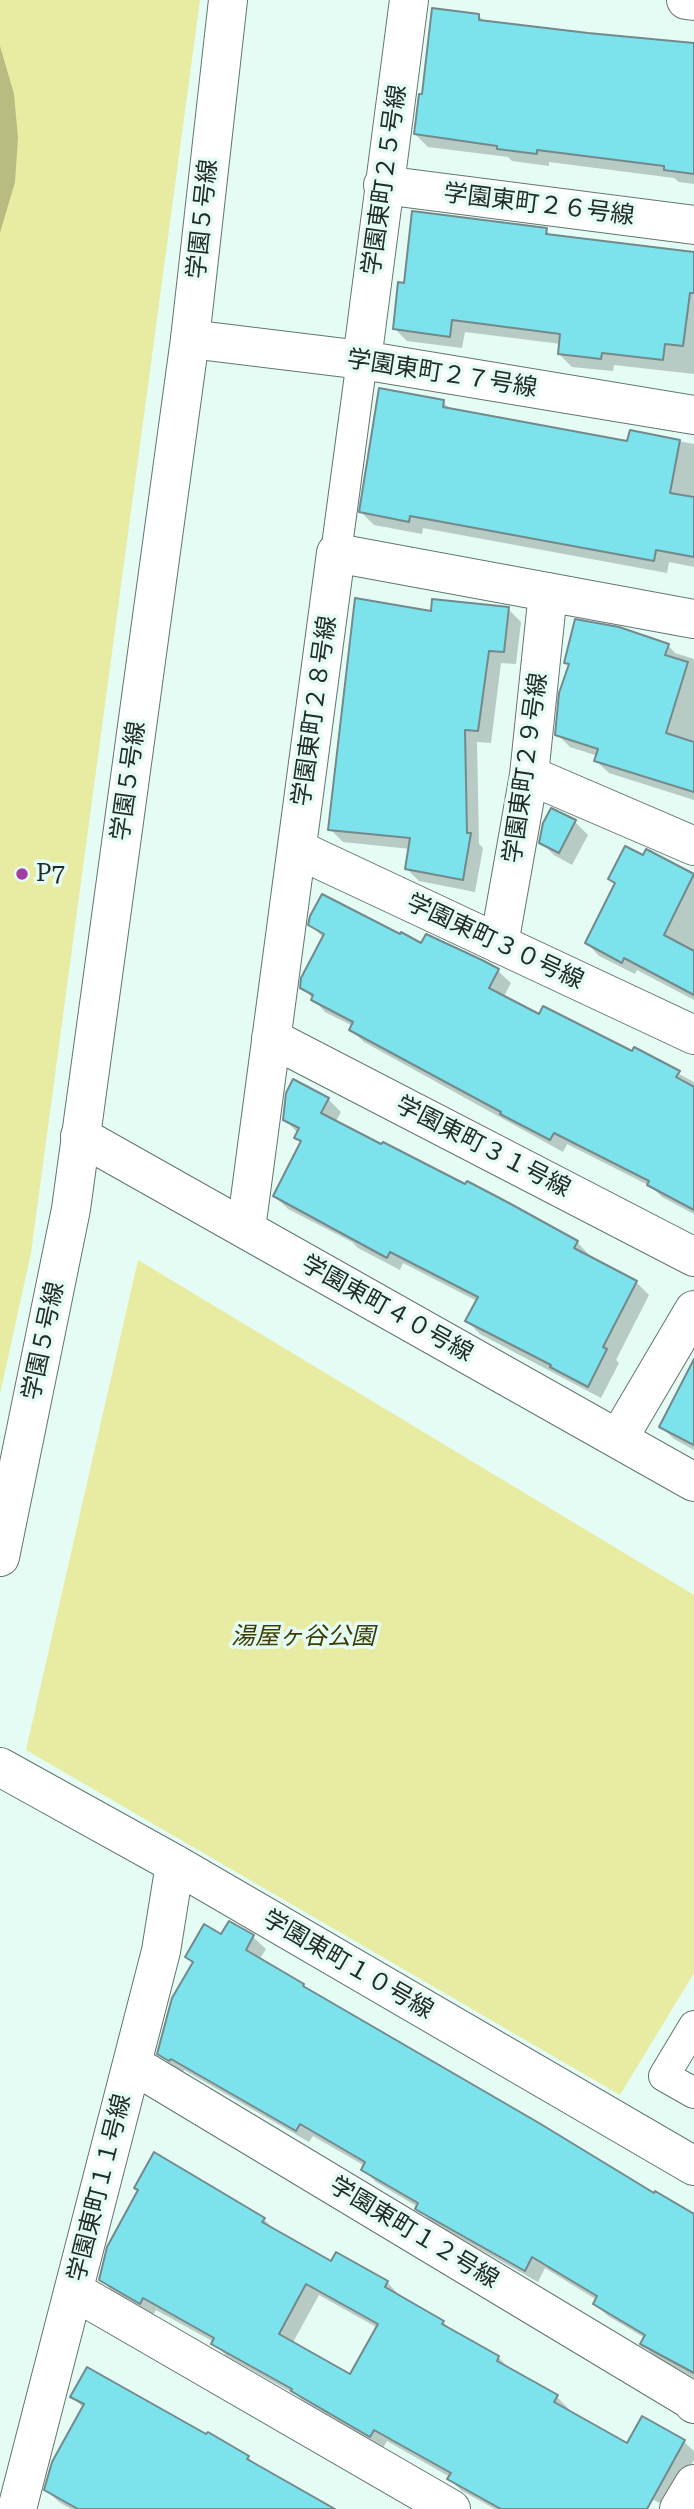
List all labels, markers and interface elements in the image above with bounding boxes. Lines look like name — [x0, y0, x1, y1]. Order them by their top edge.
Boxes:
street label: 学園東町２５号線 — [357, 83, 413, 277]
street label: 学園５号線 — [182, 158, 224, 280]
street label: 学園東町２６号線 — [442, 179, 636, 231]
street label: 学園東町２７号線 — [345, 345, 539, 403]
street label: 学園東町２８号線 — [287, 614, 343, 808]
street label: 学園東町２９号線 — [498, 671, 554, 865]
street label: 学園５号線 — [106, 720, 152, 842]
place label: P7 — [36, 860, 65, 888]
marker: P7 — [14, 866, 30, 882]
street label: 学園東町３０号線 — [402, 888, 588, 996]
street label: 学園東町３１号線 — [391, 1091, 575, 1203]
street label: 学園東町４０号線 — [296, 1250, 478, 1368]
street label: 学園５号線 — [17, 1279, 71, 1403]
park label: 湯屋ヶ谷公園 — [231, 1623, 375, 1651]
street label: 学園東町１０号線 — [258, 1905, 438, 2025]
street label: 学園東町１１号線 — [63, 2091, 137, 2285]
street label: 学園東町１２号線 — [324, 2171, 504, 2295]

